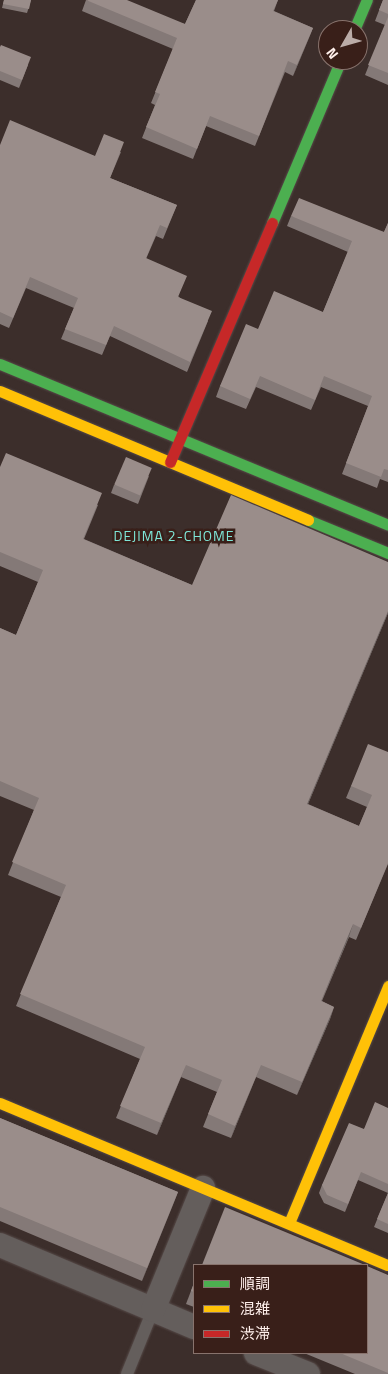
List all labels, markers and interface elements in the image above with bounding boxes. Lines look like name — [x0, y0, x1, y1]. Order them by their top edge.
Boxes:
north arrow — [318, 20, 368, 70]
text: N — [320, 44, 343, 64]
district label: DEJIMA 2-CHOME — [112, 528, 236, 544]
legend — [193, 1264, 368, 1354]
text: 順調 — [240, 1272, 270, 1295]
text: 混雑 — [240, 1297, 270, 1320]
text: 渋滞 — [240, 1322, 270, 1345]

